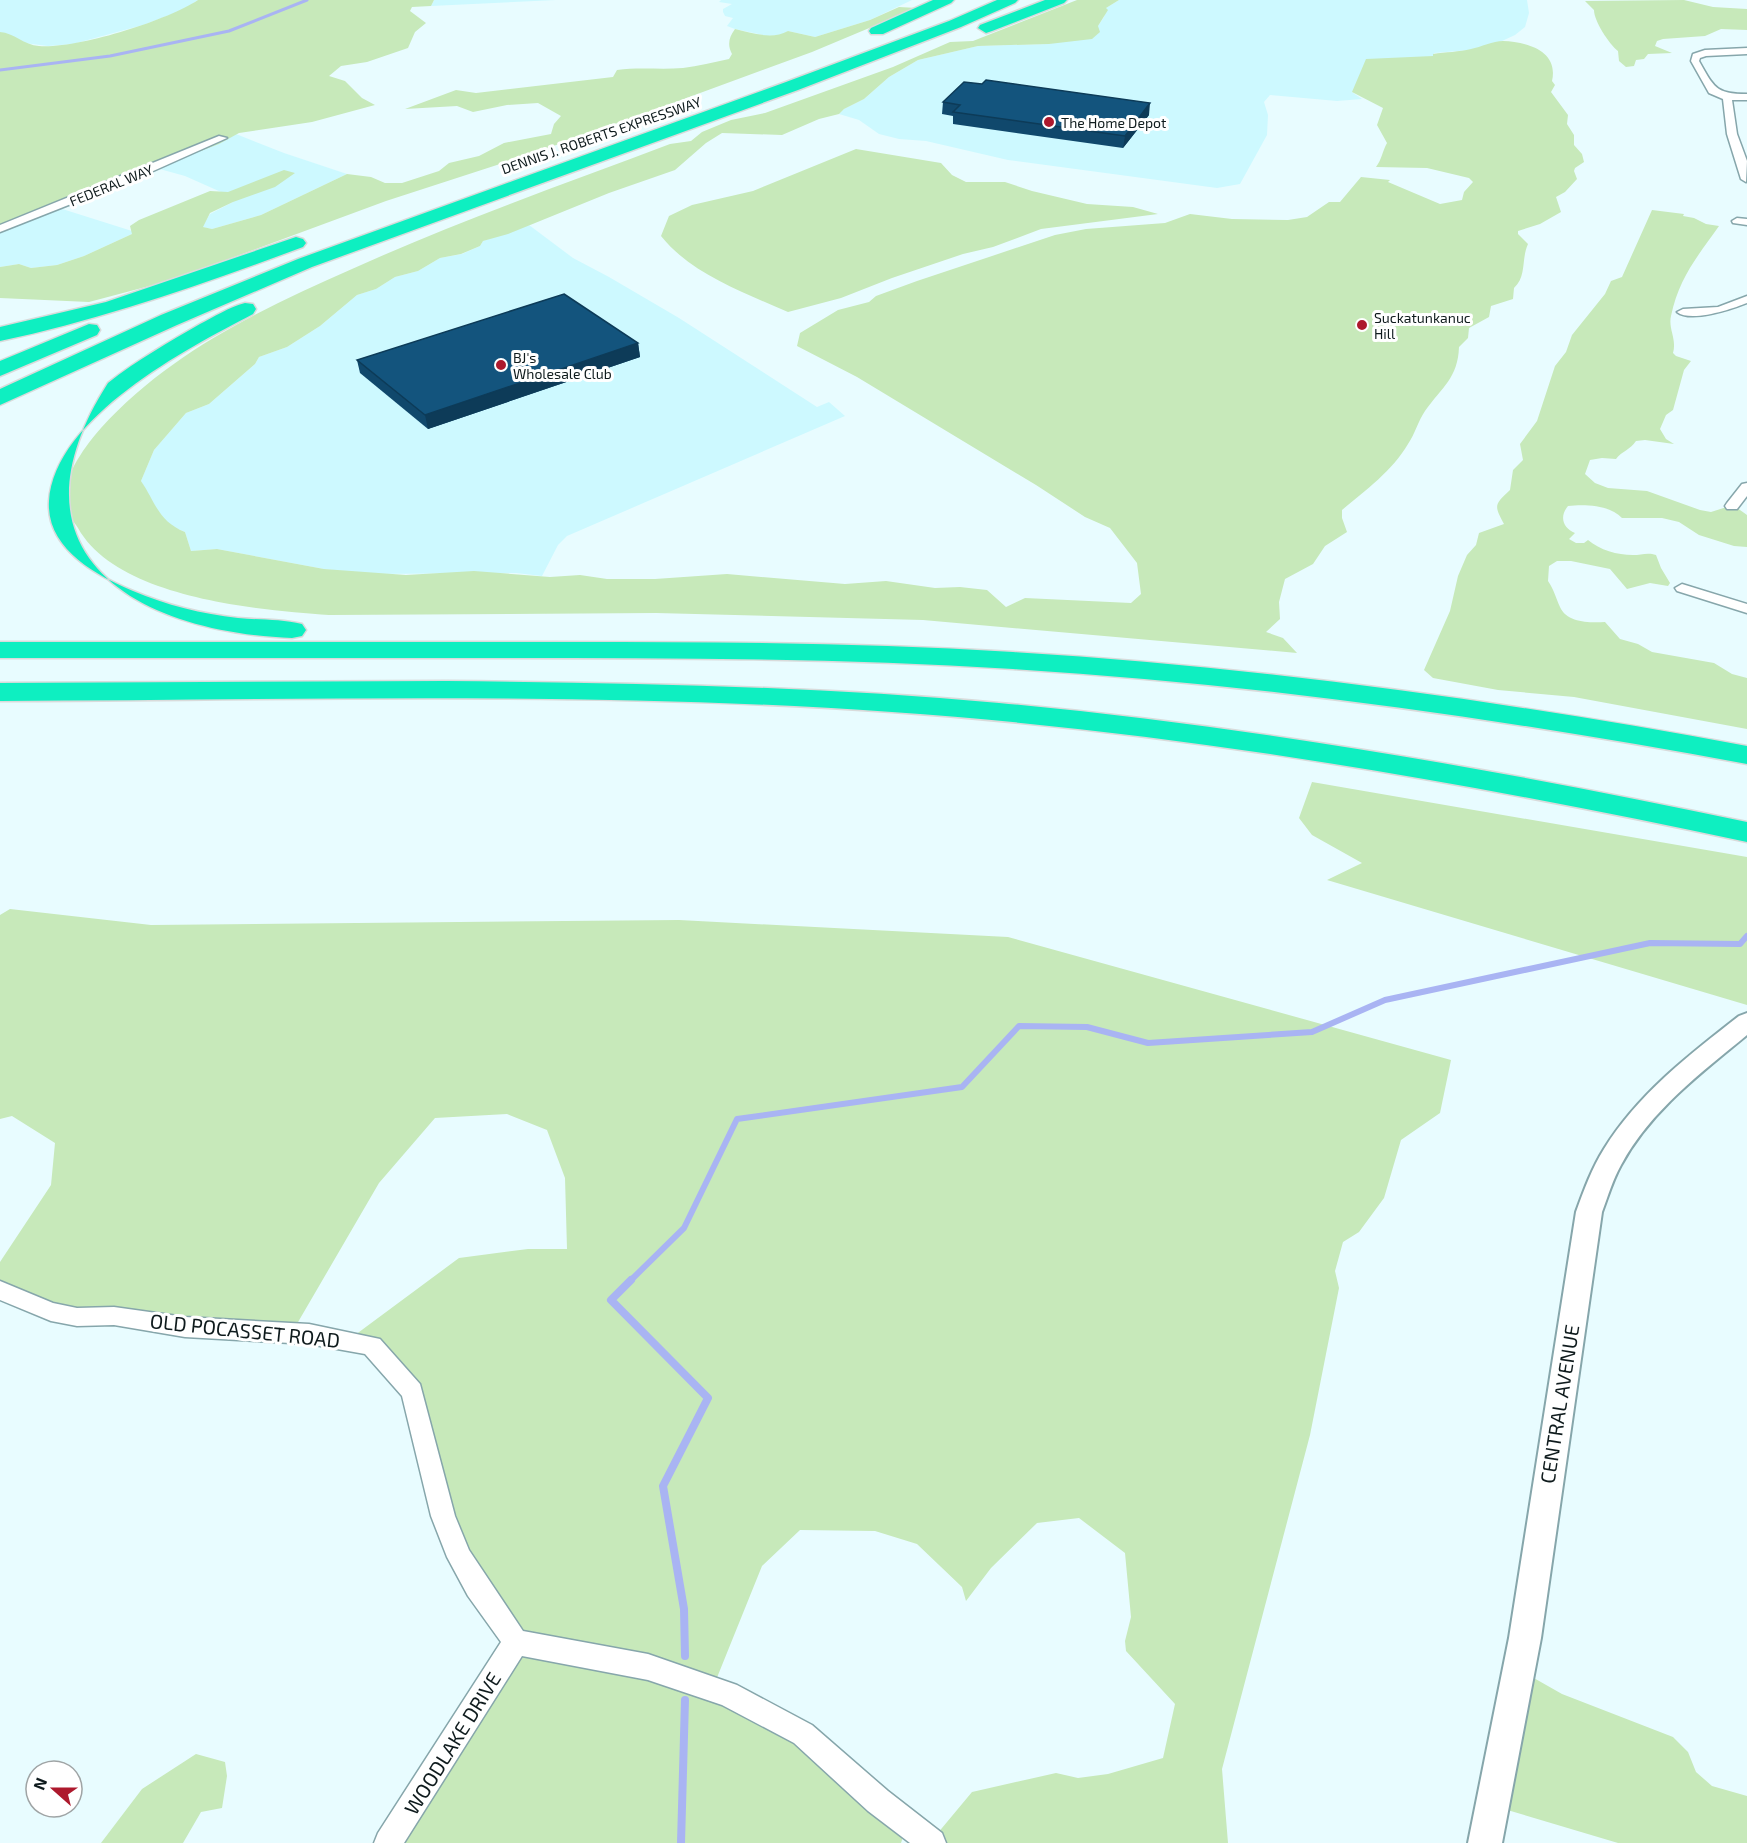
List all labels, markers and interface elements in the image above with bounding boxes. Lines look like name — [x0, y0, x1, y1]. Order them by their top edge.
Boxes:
street label: DENNIS J. ROBERTS EXPRESSWAY — [499, 93, 703, 177]
place label: The Home Depot — [1061, 114, 1166, 131]
marker: The Home Depot — [1042, 115, 1056, 129]
street label: FEDERAL WAY — [67, 161, 155, 209]
place label: Suckatunkanuc Hill — [1374, 309, 1471, 342]
marker: Suckatunkanuc Hill — [1355, 318, 1369, 332]
place label: BJ's Wholesale Club — [513, 349, 612, 382]
marker: BJ's Wholesale Club — [494, 358, 508, 372]
street label: OLD POCASSET ROAD — [149, 1308, 341, 1352]
street label: CENTRAL AVENUE — [1535, 1323, 1583, 1485]
street label: WOODLAKE DRIVE — [399, 1667, 505, 1819]
north arrow — [24, 1759, 84, 1819]
text: N — [29, 1775, 50, 1792]

